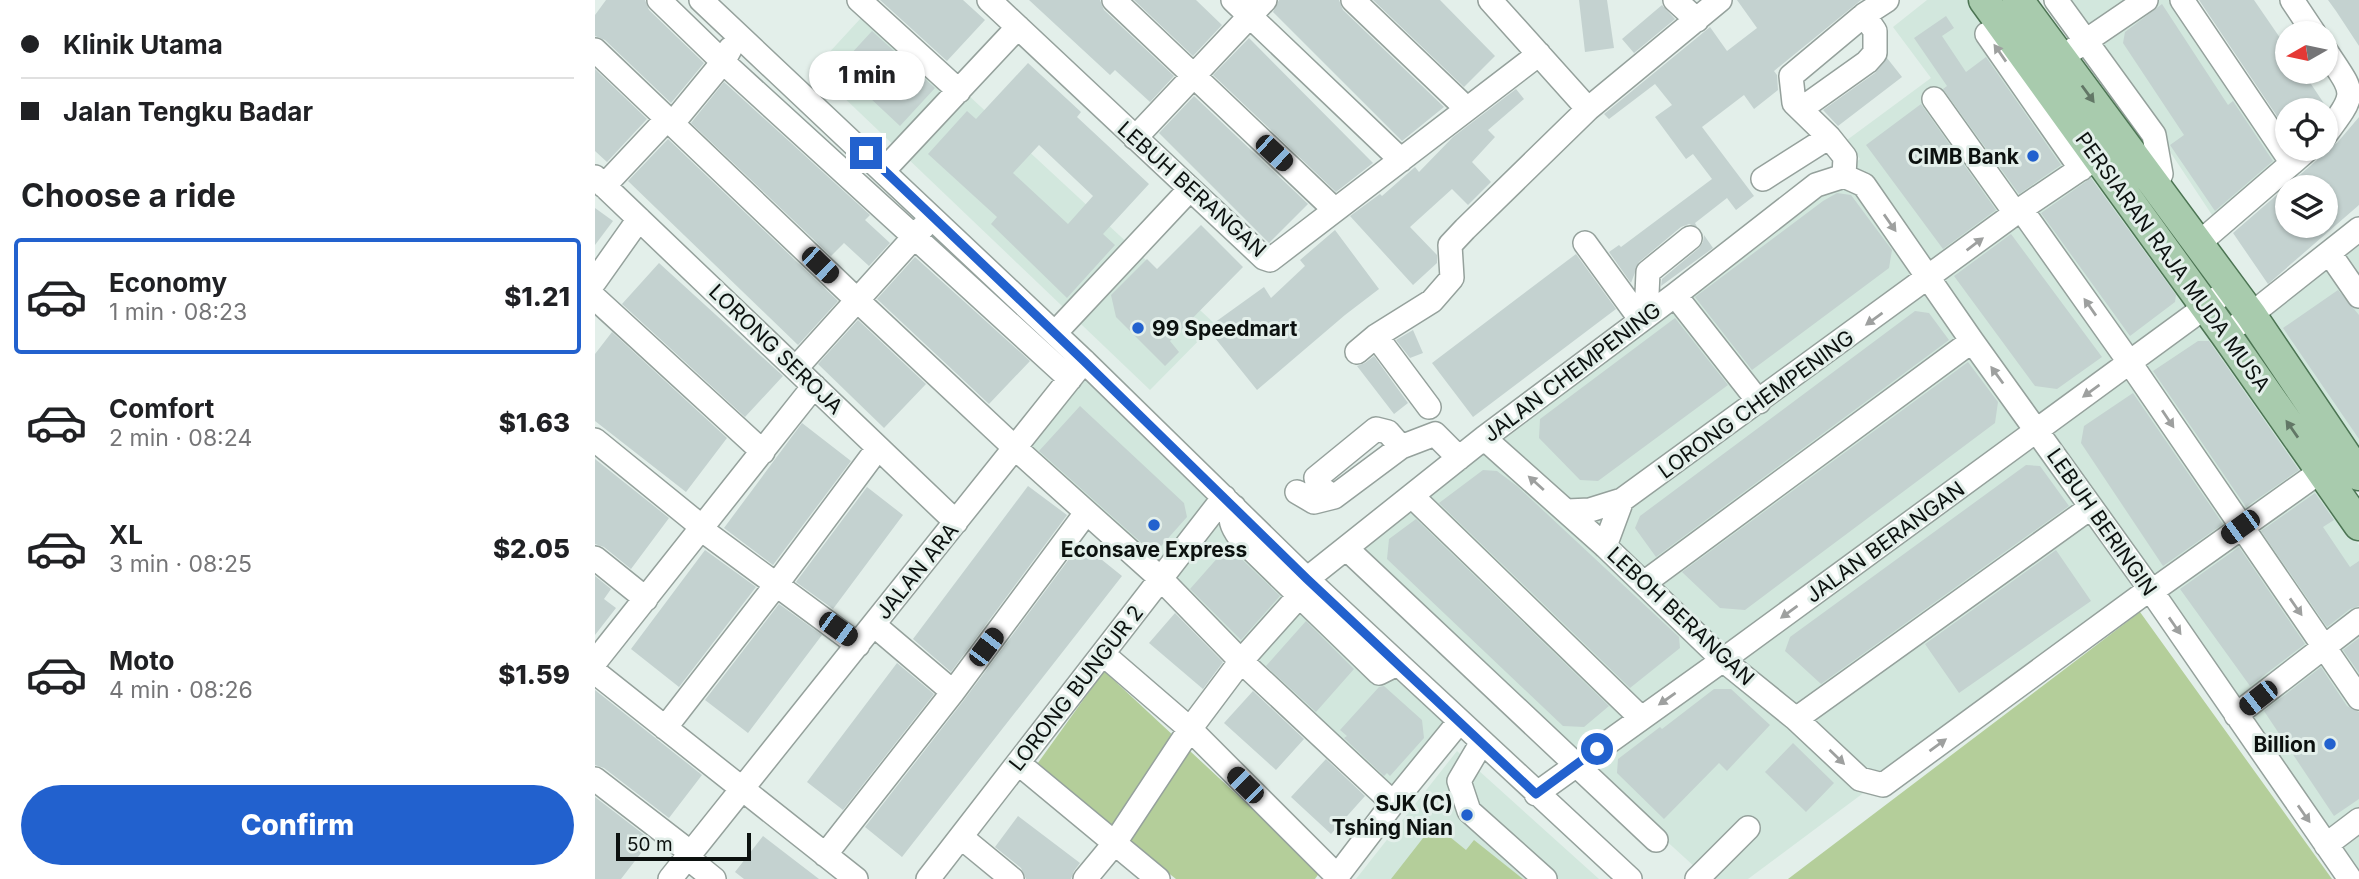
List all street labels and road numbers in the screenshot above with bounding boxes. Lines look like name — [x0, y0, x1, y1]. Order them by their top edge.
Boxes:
street label: LEBUH BERANGAN — [1113, 116, 1271, 262]
street label: PERSIARAN RAJA MUDA MUSA — [2070, 127, 2276, 397]
street label: LORONG SEROJA — [704, 279, 848, 419]
street label: JALAN CHEMPENING — [1478, 297, 1666, 447]
street label: LORONG CHEMPENING — [1653, 325, 1859, 483]
street label: LEBUH BERINGIN — [2042, 444, 2162, 600]
street label: JALAN BERANGAN — [1801, 476, 1969, 608]
street label: JALAN ARA — [871, 518, 963, 624]
street label: LEBOH BERANGAN — [1602, 542, 1760, 690]
street label: LORONG BUNGUR 2 — [1004, 600, 1148, 776]

